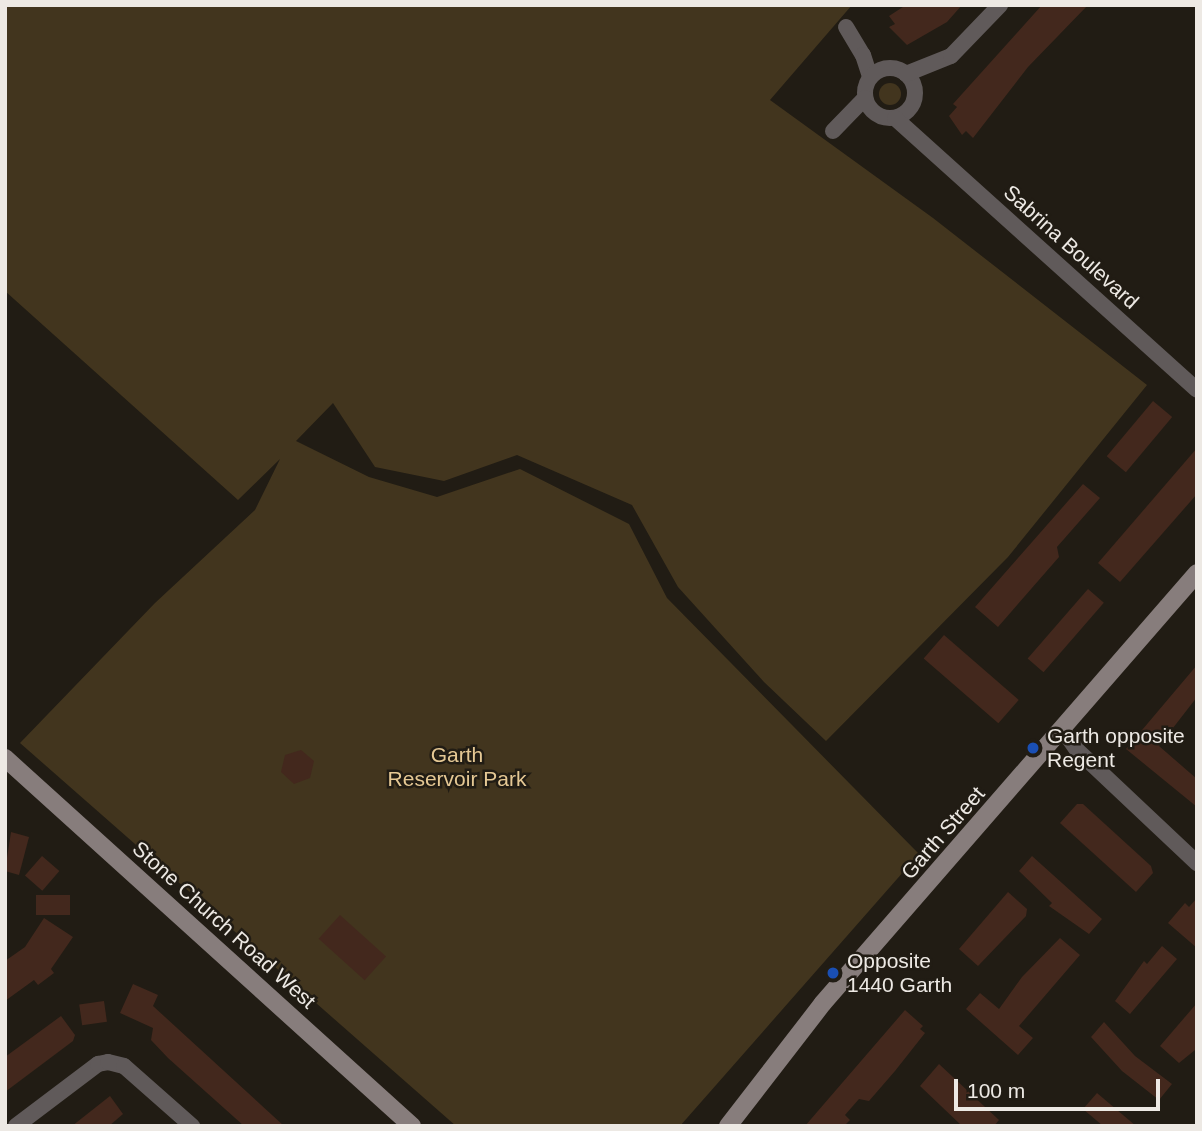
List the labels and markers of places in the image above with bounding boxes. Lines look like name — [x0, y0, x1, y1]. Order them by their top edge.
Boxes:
place label: Garth opposite Regent — [1047, 723, 1185, 773]
marker: Garth opposite Regent — [1025, 740, 1041, 756]
place label: Opposite 1440 Garth — [847, 948, 952, 998]
marker: Opposite 1440 Garth — [825, 965, 841, 981]

